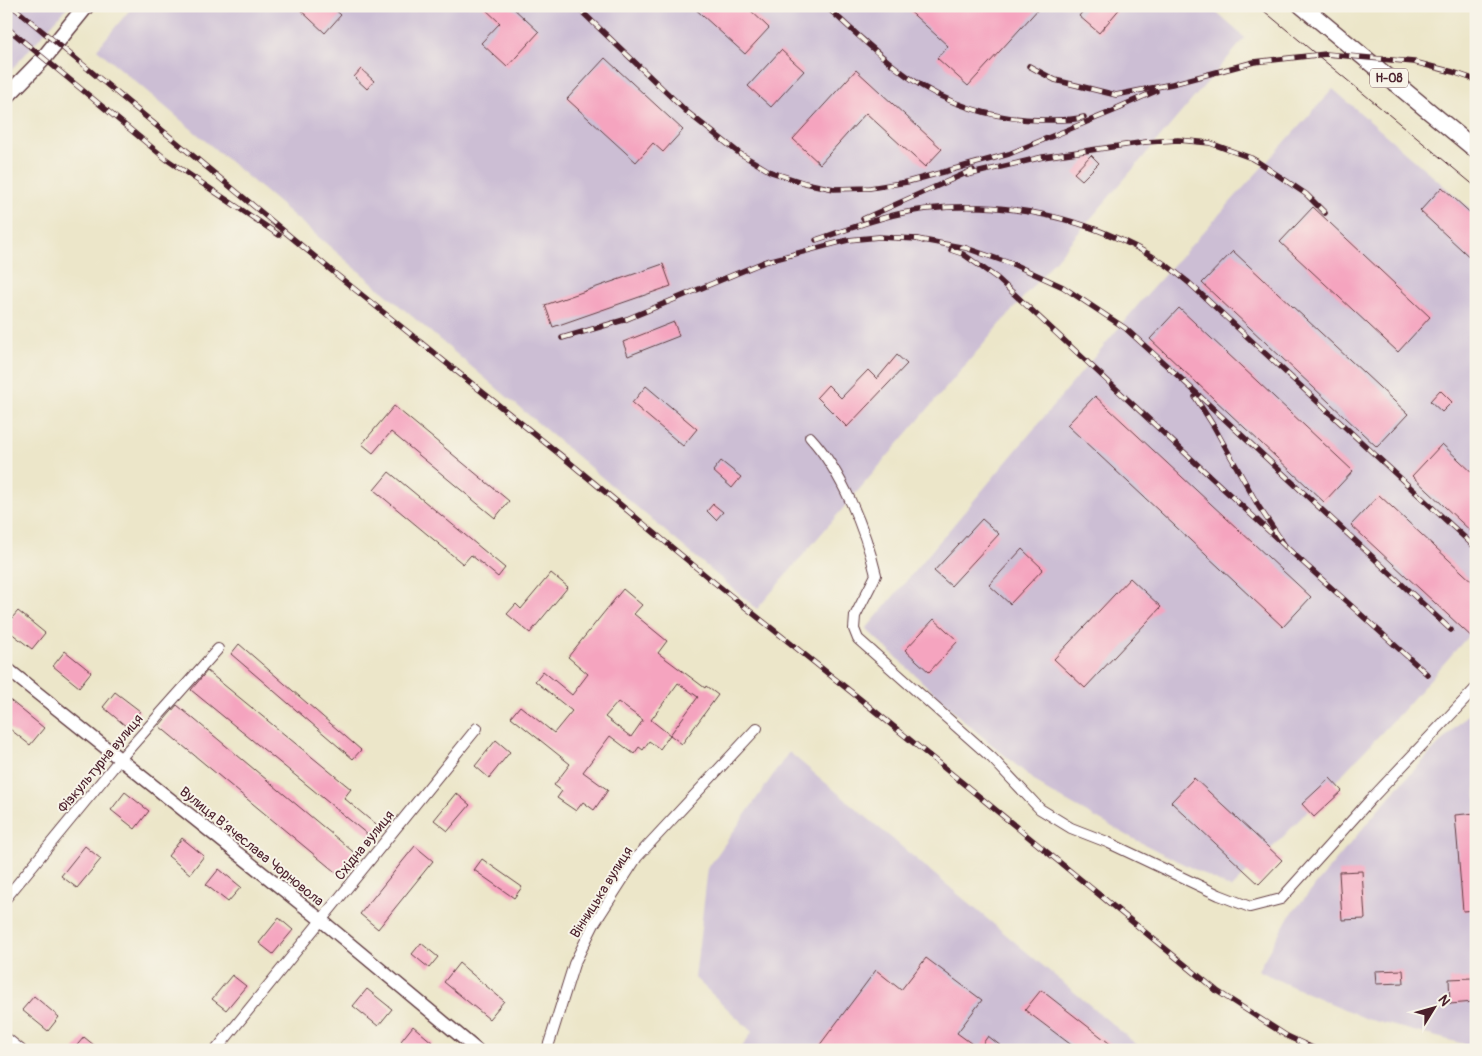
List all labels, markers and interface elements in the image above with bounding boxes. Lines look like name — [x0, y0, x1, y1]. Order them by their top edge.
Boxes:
road number: Н-08 — [1370, 68, 1408, 88]
street label: Фізкультурна вулиця — [54, 711, 147, 816]
street label: Вулиця Вʼячеслава Чорновола — [176, 783, 327, 910]
street label: Східна вулиця — [331, 807, 398, 884]
street label: Вінницька вулиця — [567, 843, 636, 941]
north arrow — [1410, 984, 1460, 1034]
text: N — [1434, 992, 1454, 1009]

